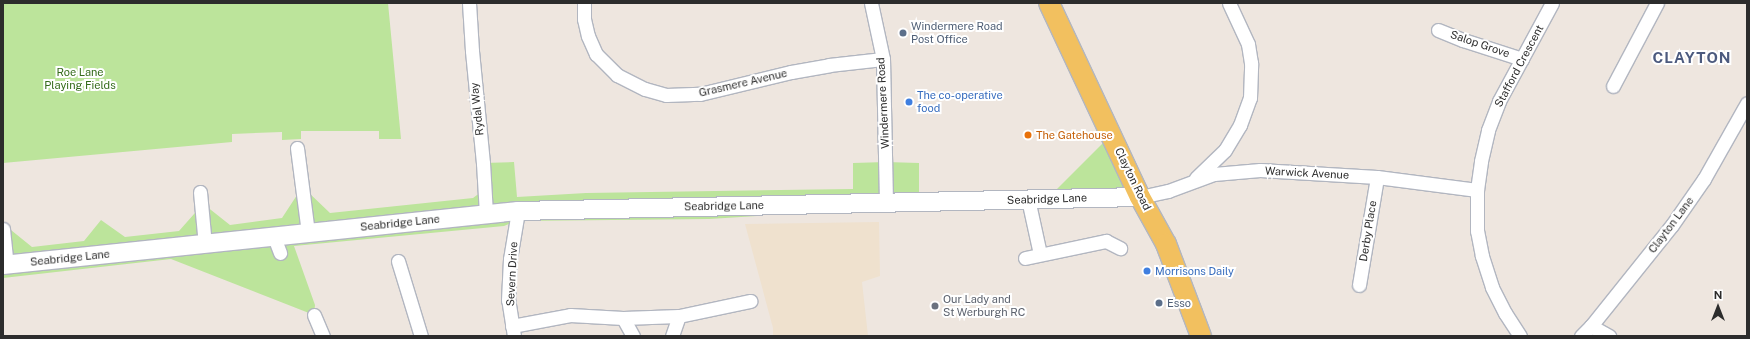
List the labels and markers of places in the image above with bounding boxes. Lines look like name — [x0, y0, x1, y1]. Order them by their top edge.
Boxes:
place label: Windermere Road Post Office — [911, 20, 1003, 46]
marker: Windermere Road Post Office — [898, 28, 908, 38]
place label: The co-operative food — [917, 89, 1003, 115]
marker: The co-operative food — [904, 97, 914, 107]
place label: The Gatehouse — [1036, 128, 1113, 142]
marker: The Gatehouse — [1023, 130, 1033, 140]
place label: Morrisons Daily — [1155, 264, 1234, 278]
marker: Morrisons Daily — [1142, 266, 1152, 276]
place label: Our Lady and St Werburgh RC — [943, 293, 1026, 319]
place label: Esso — [1167, 296, 1191, 310]
marker: Esso — [1154, 298, 1164, 308]
marker: Our Lady and St Werburgh RC — [930, 301, 940, 311]

